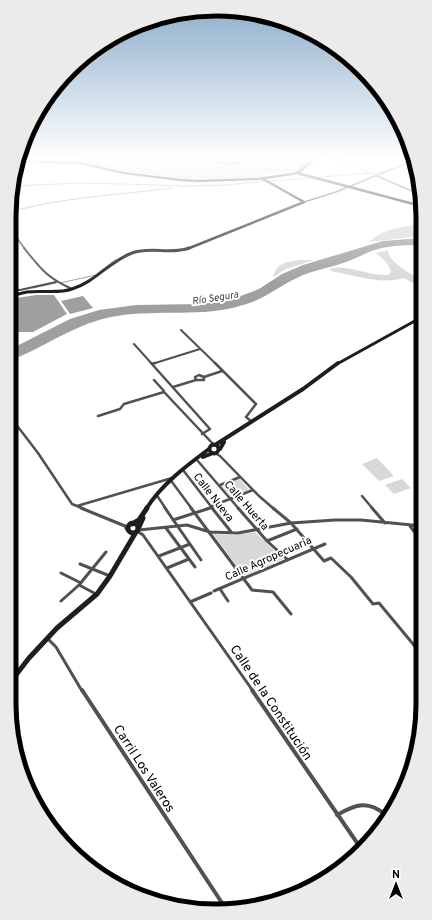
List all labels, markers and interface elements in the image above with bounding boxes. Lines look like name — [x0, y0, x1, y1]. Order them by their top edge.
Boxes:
water label: Río Segura — [191, 288, 240, 309]
street label: Calle Nueva — [190, 470, 237, 525]
street label: Calle Huerta — [221, 478, 272, 534]
street label: Calle Agropecuaria — [223, 533, 314, 584]
street label: Calle de la Constitución — [226, 642, 315, 764]
street label: Carril Los Valeros — [109, 722, 178, 816]
north arrow — [376, 864, 416, 904]
text: N — [392, 868, 400, 882]

